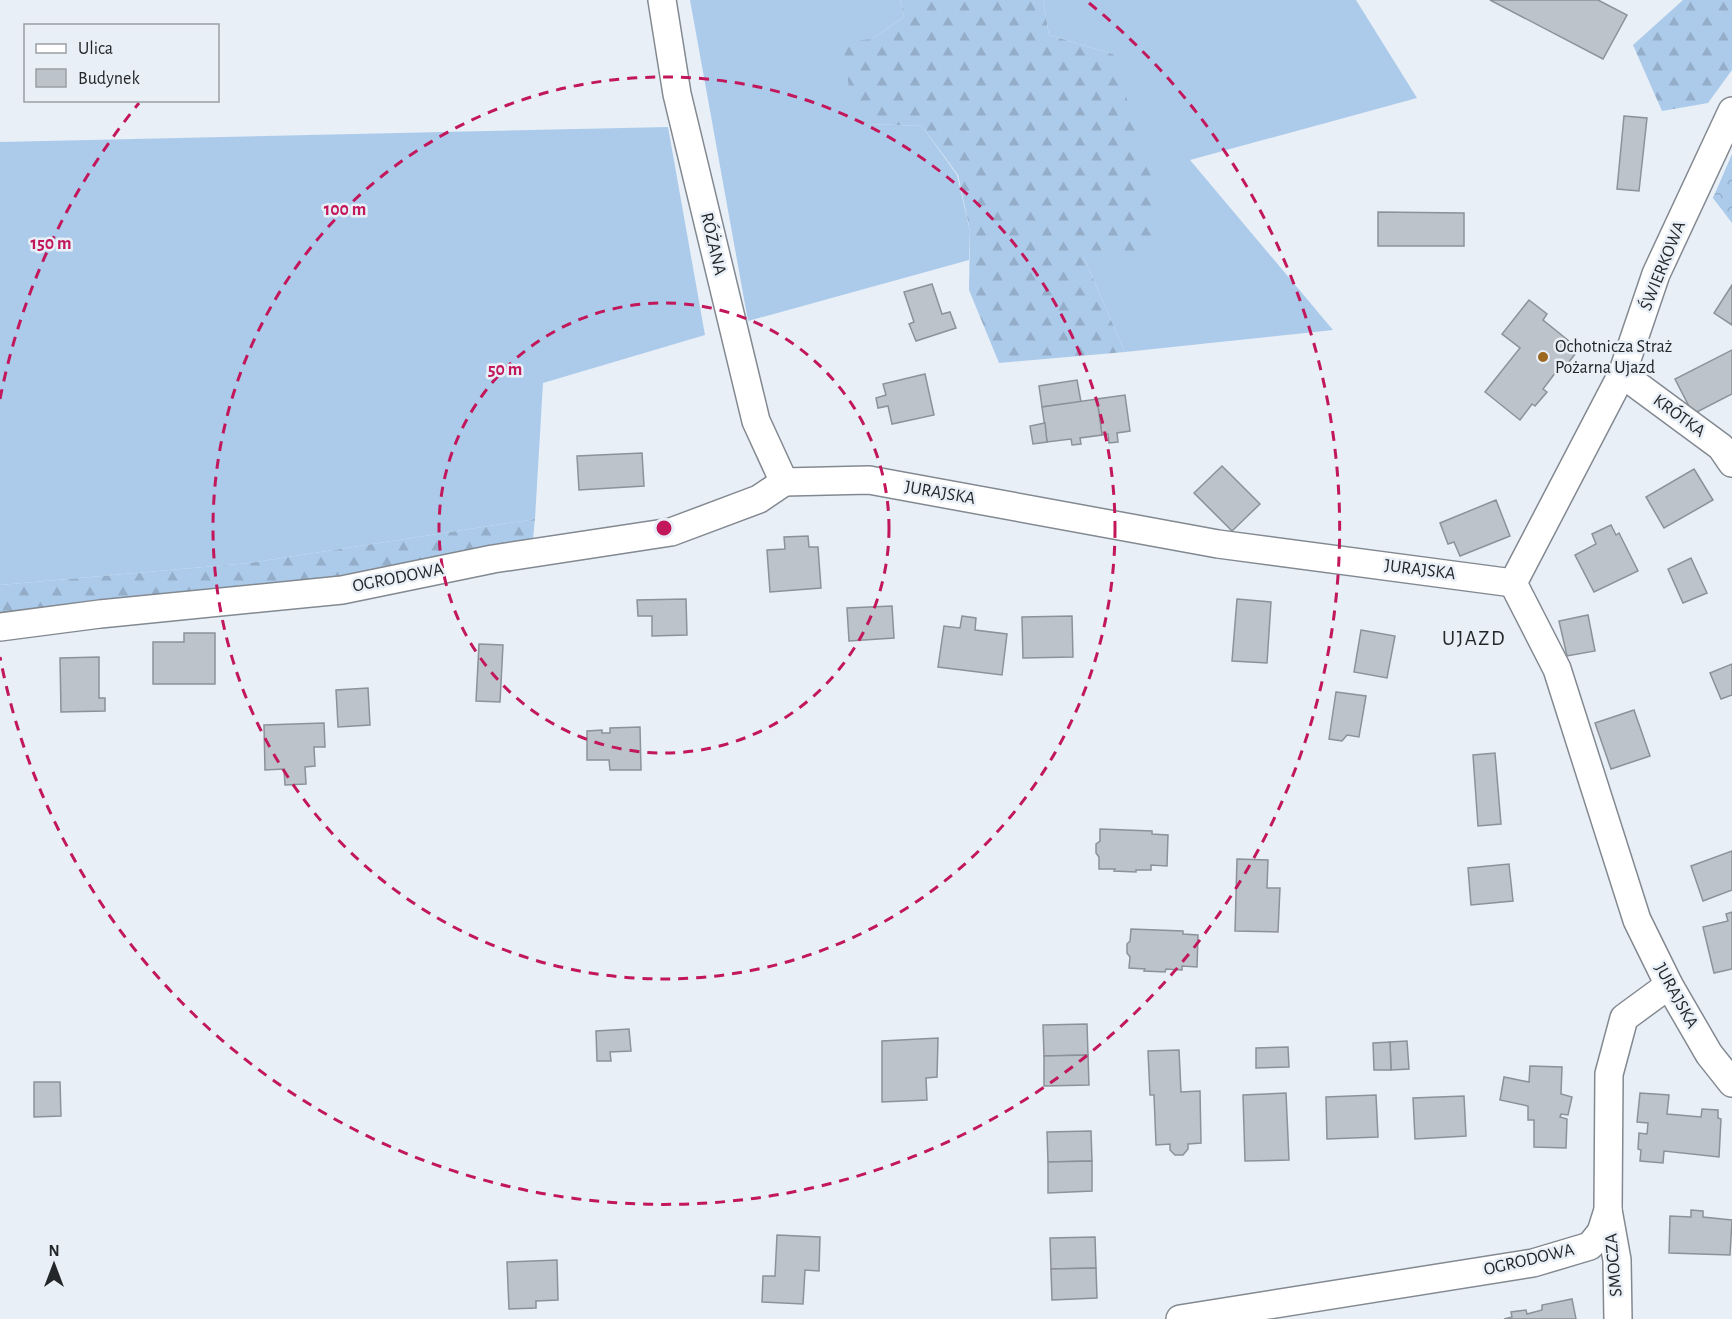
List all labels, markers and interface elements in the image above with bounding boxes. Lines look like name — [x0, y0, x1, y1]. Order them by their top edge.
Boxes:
legend — [24, 24, 219, 102]
text: Ulica — [78, 40, 113, 58]
text: Budynek — [78, 70, 140, 88]
text: 100 m — [324, 201, 366, 219]
street label: RÓŻANA — [697, 210, 732, 278]
street label: ŚWIERKOWA — [1634, 217, 1689, 313]
text: 150 m — [31, 235, 71, 253]
place label: Ochotnicza Straż Pożarna Ujazd — [1555, 338, 1672, 377]
marker: Ochotnicza Straż Pożarna Ujazd — [1536, 350, 1550, 364]
text: 50 m — [488, 361, 522, 379]
street label: KRÓTKA — [1650, 389, 1711, 441]
street label: JURAJSKA — [903, 478, 977, 508]
centre of rings — [654, 518, 674, 538]
street label: JURAJSKA — [1383, 557, 1457, 583]
street label: OGRODOWA — [351, 560, 446, 596]
district label: UJAZD — [1442, 628, 1506, 649]
street label: JURAJSKA — [1651, 960, 1702, 1032]
street label: SMOCZA — [1602, 1232, 1626, 1297]
north arrow — [24, 1235, 84, 1295]
street label: OGRODOWA — [1482, 1241, 1577, 1279]
text: N — [48, 1243, 60, 1259]

